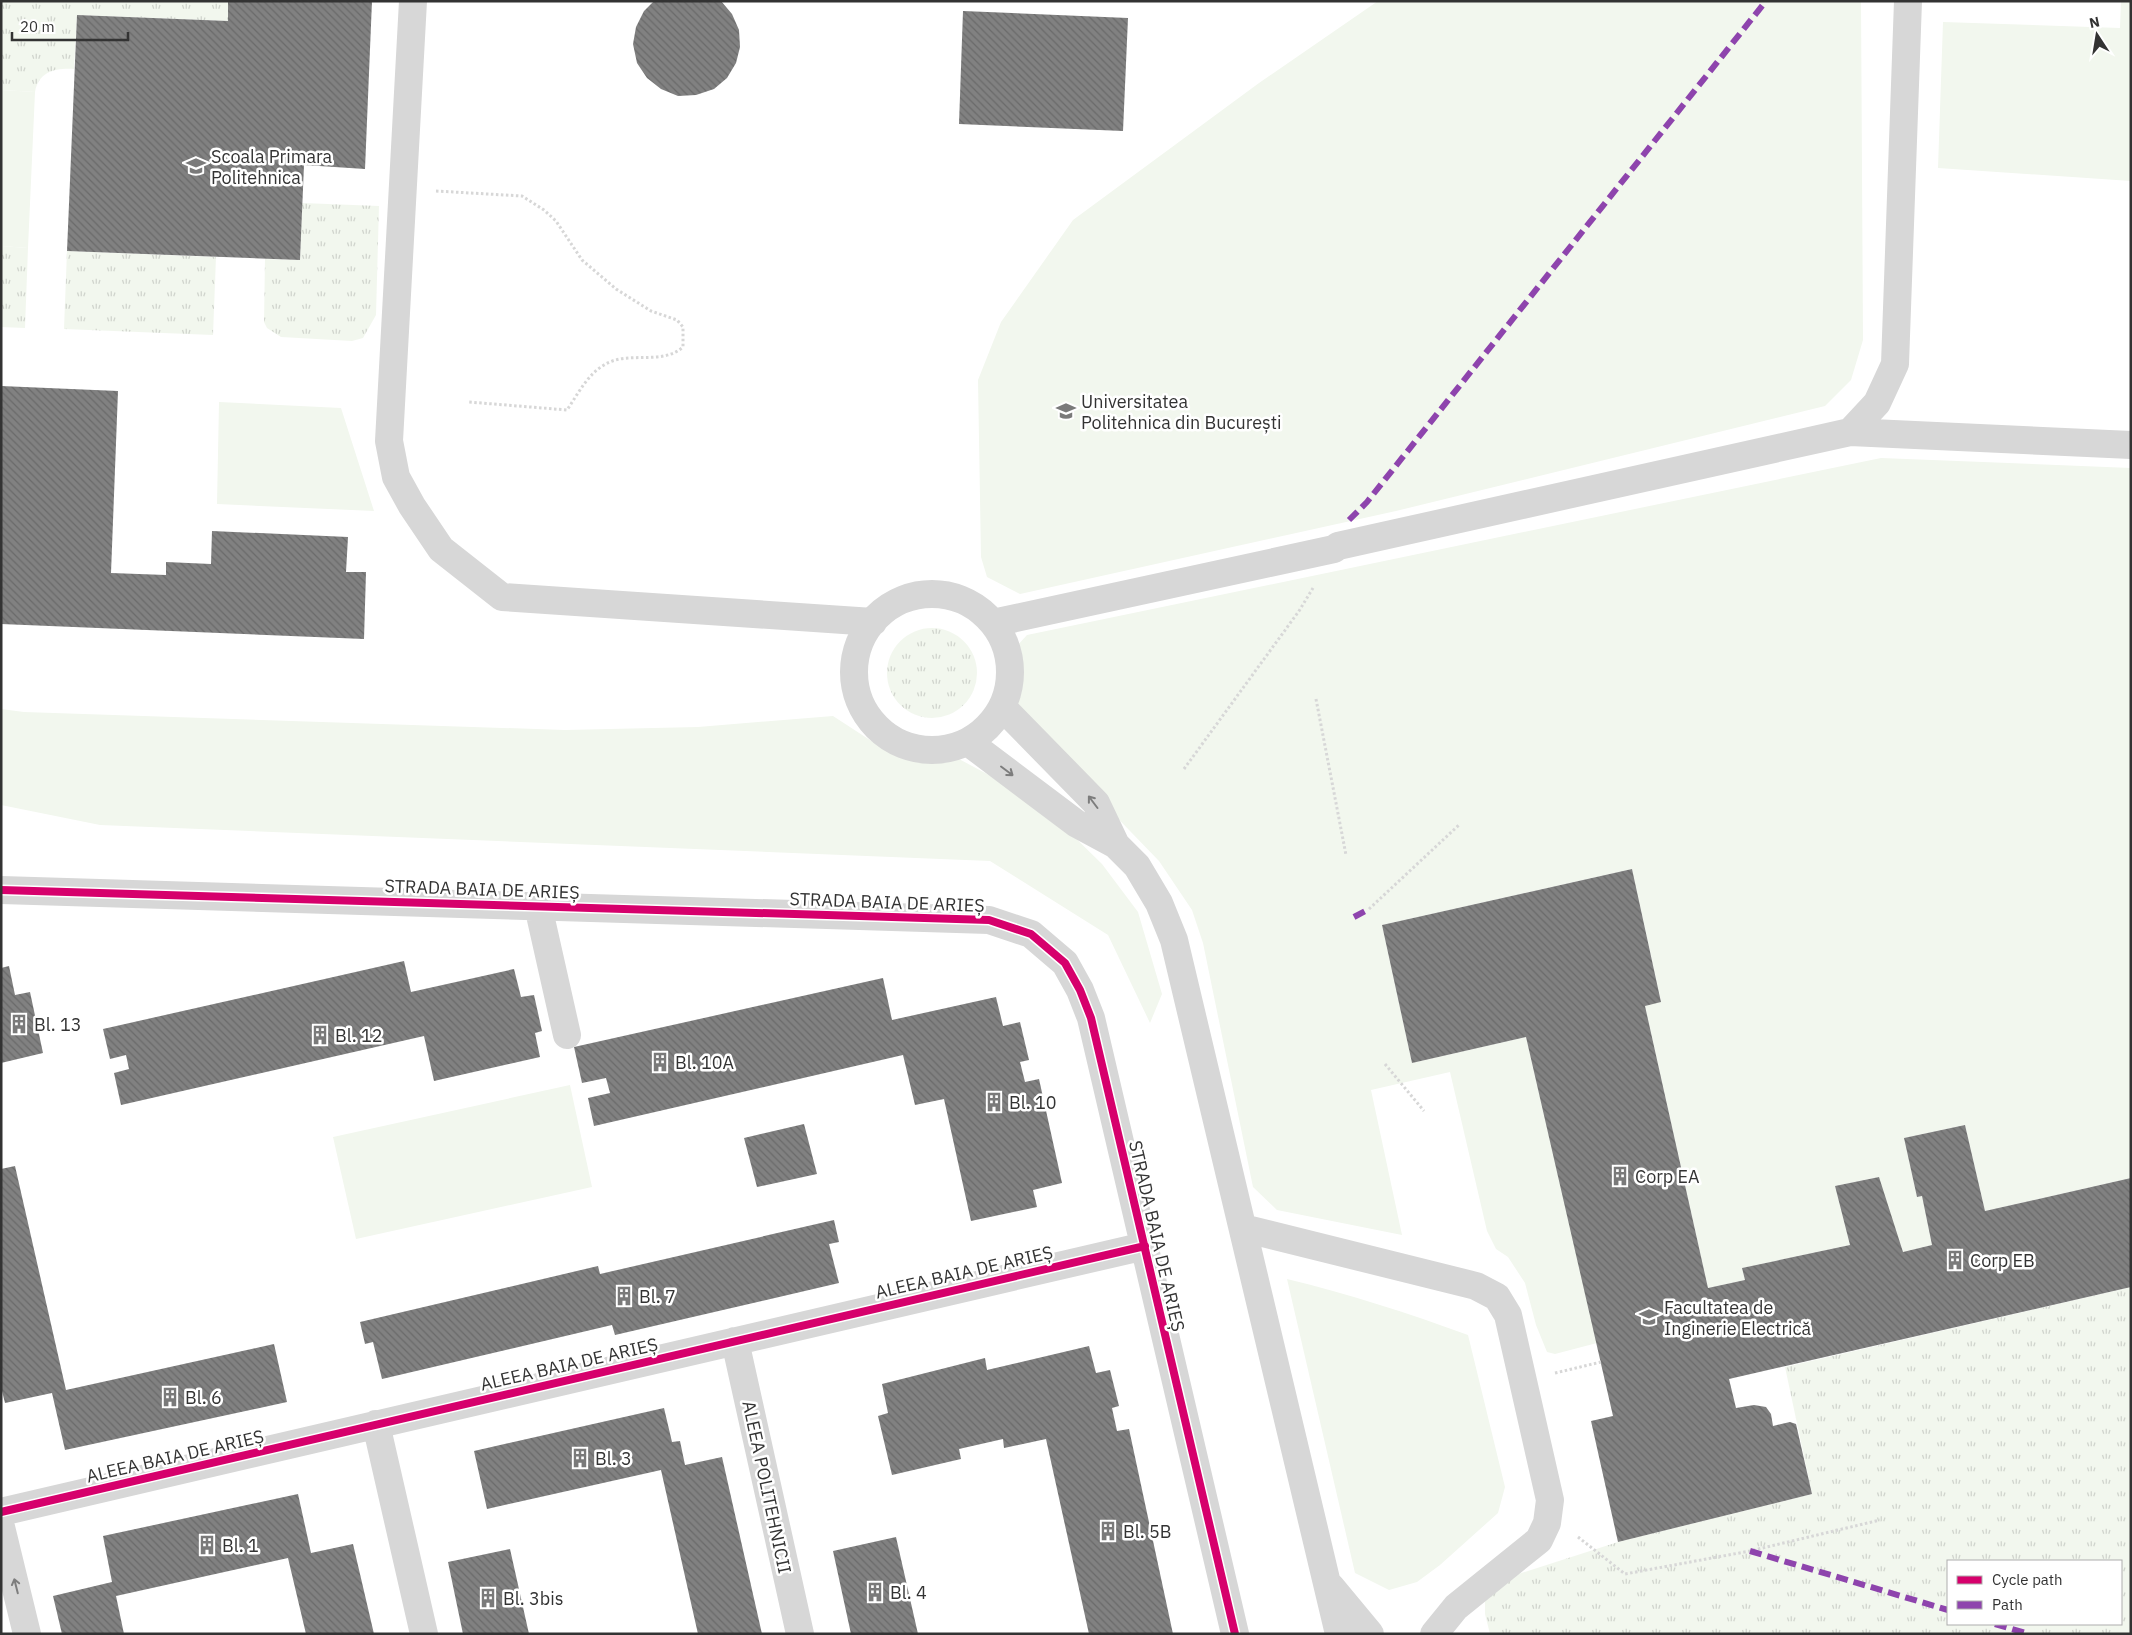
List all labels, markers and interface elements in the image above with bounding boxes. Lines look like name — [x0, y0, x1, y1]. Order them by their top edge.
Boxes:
scale bar — [12, 10, 129, 42]
north arrow — [2072, 10, 2122, 60]
text: N — [2087, 12, 2101, 32]
text: 20 m — [20, 17, 55, 36]
place label: Scoala Primara Politehnica — [211, 145, 333, 189]
school or university icon: Scoala Primara Politehnica — [185, 155, 207, 177]
place label: Universitatea Politehnica din București — [1081, 390, 1282, 434]
school or university icon: Universitatea Politehnica din București — [1055, 400, 1077, 422]
one-way arrow — [1000, 766, 1014, 776]
one-way arrow — [1088, 796, 1099, 809]
street label: STRADA BAIA DE ARIEȘ — [384, 874, 580, 904]
street label: STRADA BAIA DE ARIEȘ — [789, 887, 985, 917]
building icon: Bl. 13 — [8, 1013, 30, 1035]
place label: Bl. 13 — [34, 1013, 82, 1036]
building icon: Bl. 12 — [309, 1024, 331, 1046]
place label: Bl. 12 — [335, 1024, 383, 1047]
building icon: Bl. 10A — [649, 1051, 671, 1073]
place label: Bl. 10A — [675, 1051, 735, 1074]
building icon: Bl. 10 — [983, 1091, 1005, 1113]
place label: Bl. 10 — [1009, 1091, 1057, 1114]
street label: STRADA BAIA DE ARIEȘ — [1124, 1138, 1190, 1334]
building icon: Corp EA — [1609, 1165, 1631, 1187]
place label: Corp EA — [1635, 1165, 1700, 1188]
street label: ALEEA BAIA DE ARIEȘ — [873, 1240, 1055, 1304]
building icon: Corp EB — [1944, 1249, 1966, 1271]
place label: Corp EB — [1970, 1249, 2035, 1272]
building icon: Bl. 7 — [613, 1285, 635, 1307]
place label: Bl. 7 — [639, 1285, 676, 1308]
place label: Facultatea de Inginerie Electrică — [1664, 1296, 1812, 1340]
school or university icon: Facultatea de Inginerie Electrică — [1638, 1306, 1660, 1328]
street label: ALEEA BAIA DE ARIEȘ — [478, 1332, 660, 1396]
building icon: Bl. 6 — [159, 1386, 181, 1408]
place label: Bl. 6 — [185, 1386, 222, 1409]
street label: ALEEA POLITEHNICII — [737, 1398, 797, 1576]
street label: ALEEA BAIA DE ARIEȘ — [84, 1424, 266, 1488]
building icon: Bl. 3 — [569, 1447, 591, 1469]
place label: Bl. 3 — [595, 1447, 632, 1470]
building icon: Bl. 5B — [1097, 1520, 1119, 1542]
place label: Bl. 5B — [1123, 1520, 1172, 1543]
building icon: Bl. 1 — [196, 1534, 218, 1556]
place label: Bl. 1 — [222, 1534, 259, 1557]
legend — [1947, 1560, 2122, 1625]
text: Cycle path — [1992, 1570, 2063, 1589]
one-way arrow — [11, 1579, 20, 1595]
building icon: Bl. 4 — [864, 1581, 886, 1603]
place label: Bl. 4 — [890, 1581, 927, 1604]
building icon: Bl. 3bis — [477, 1587, 499, 1609]
place label: Bl. 3bis — [503, 1587, 563, 1610]
text: Path — [1992, 1595, 2023, 1614]

